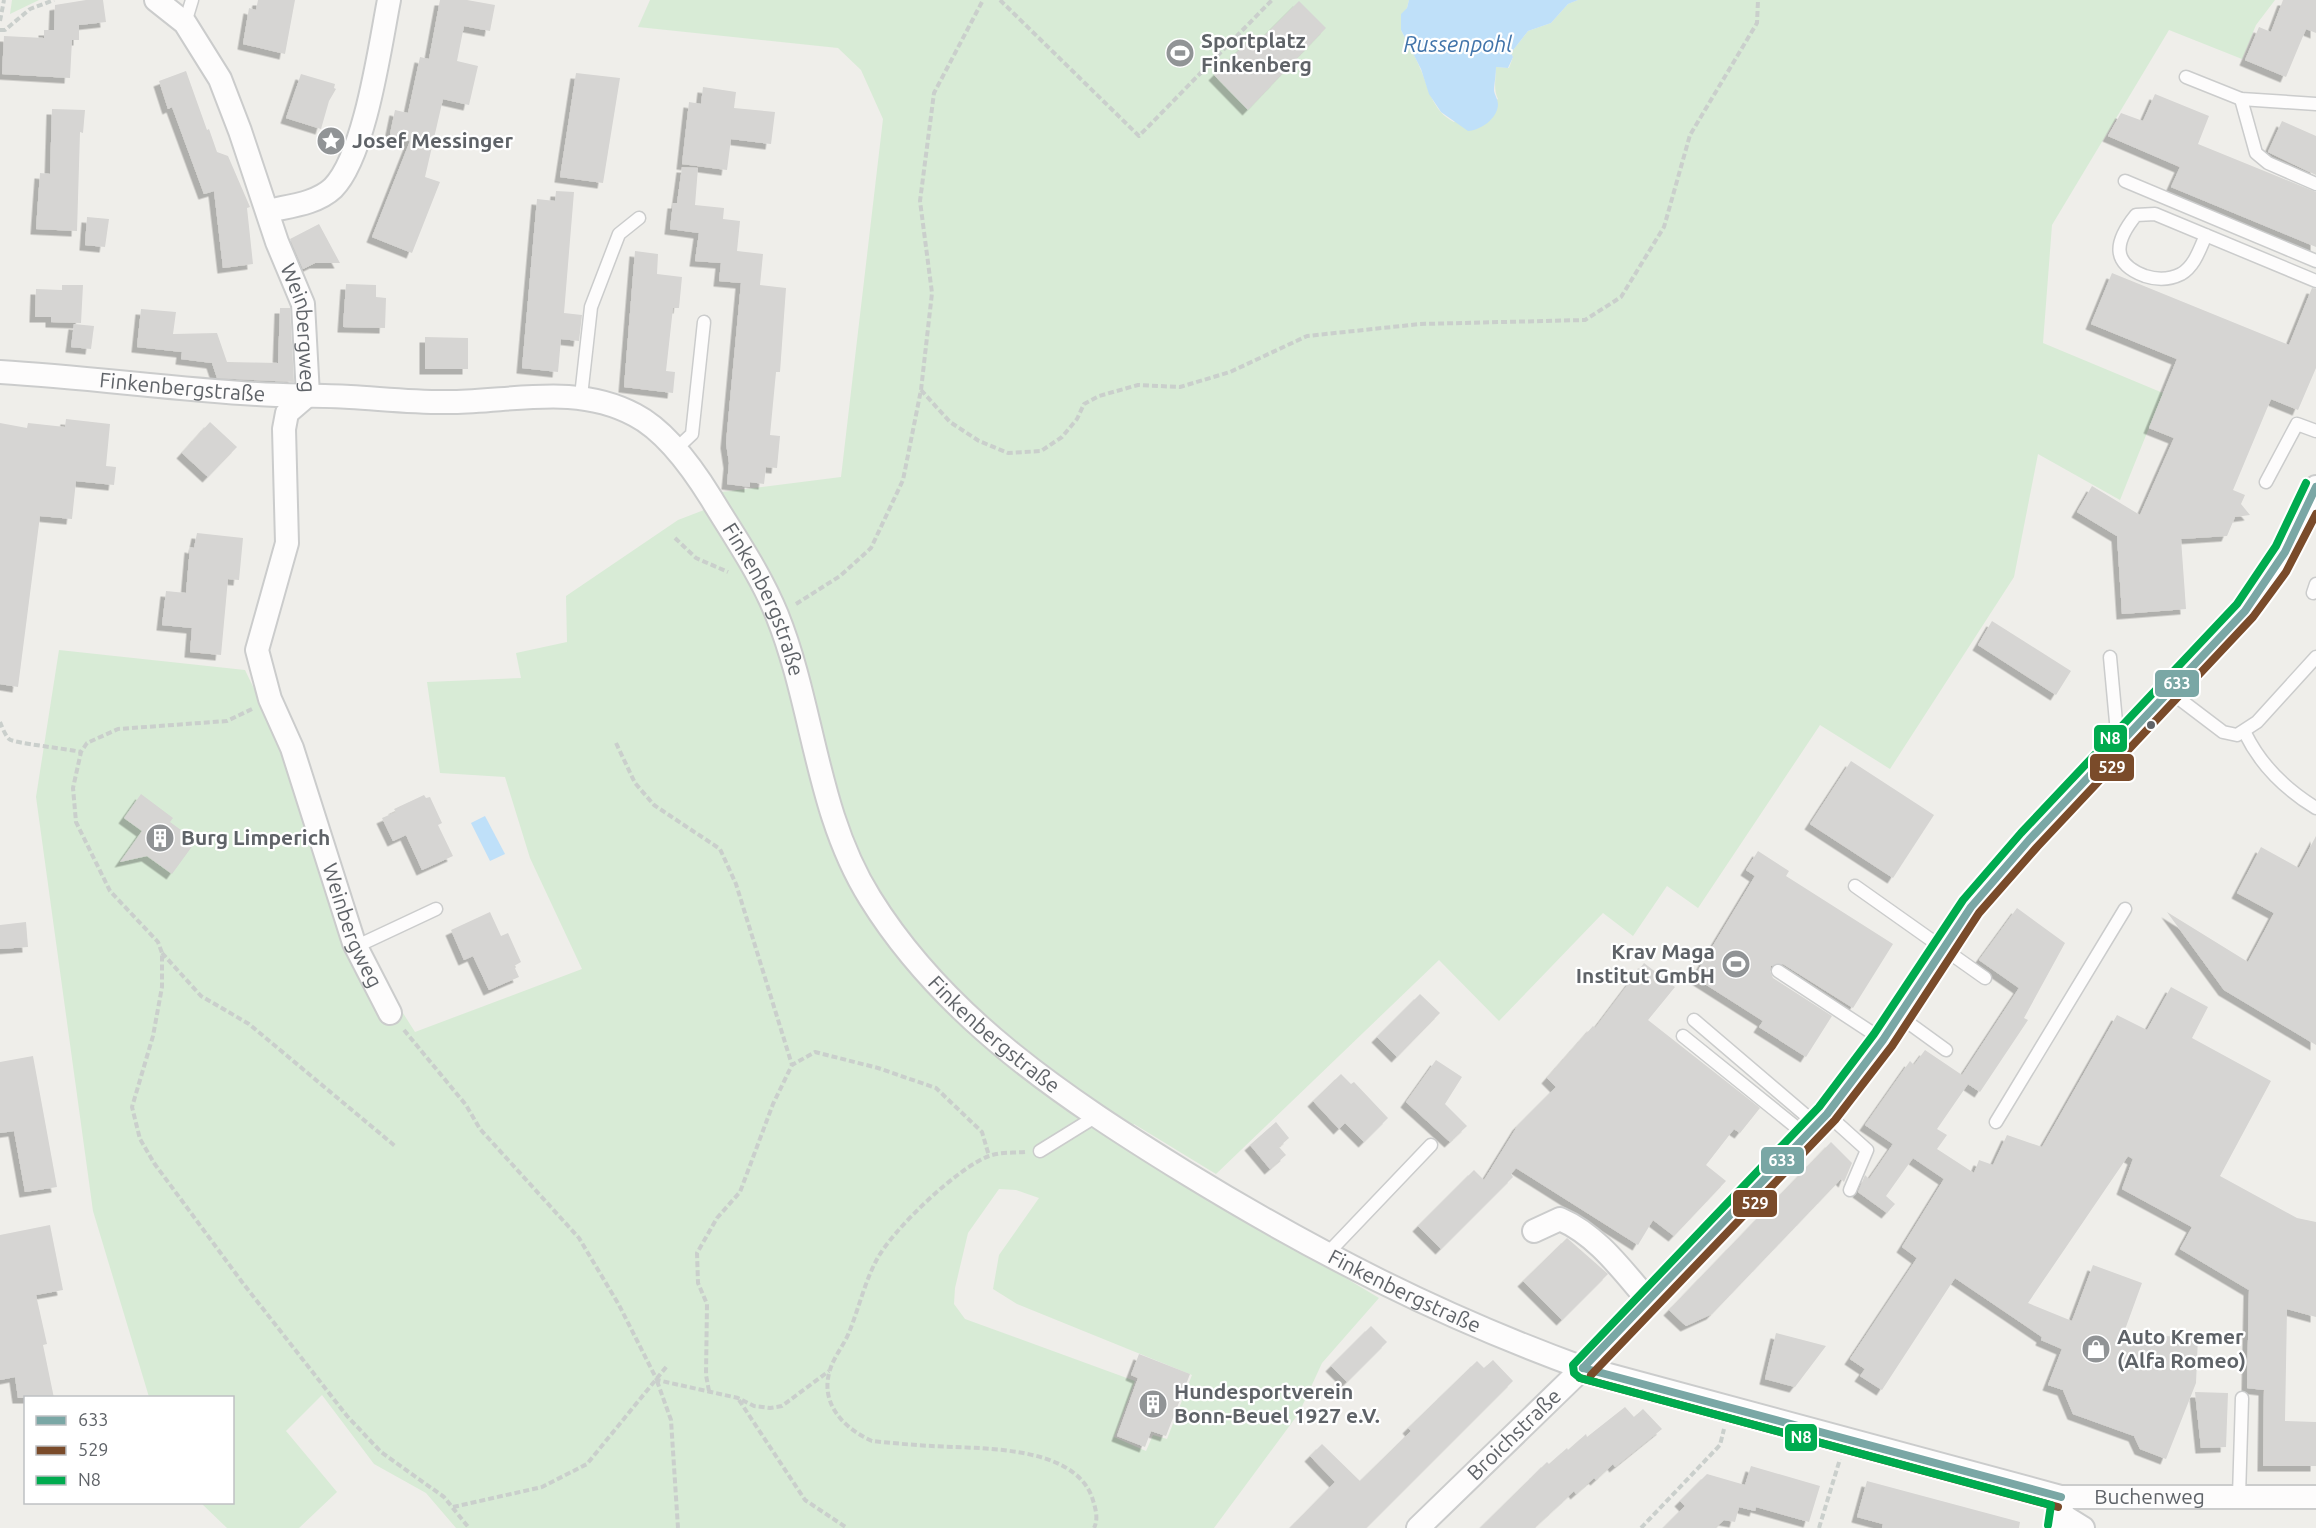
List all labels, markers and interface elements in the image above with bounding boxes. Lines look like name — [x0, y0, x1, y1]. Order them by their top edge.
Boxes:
place label: Sportplatz Finkenberg — [1201, 28, 1312, 76]
water label: Russenpohl — [1403, 31, 1513, 56]
sports icon: Sportplatz Finkenberg — [1164, 37, 1196, 69]
place icon: Josef Messinger — [315, 125, 347, 157]
place label: Josef Messinger — [352, 128, 513, 152]
street label: Weinbergweg — [276, 259, 321, 393]
street label: Finkenbergstraße — [98, 367, 266, 405]
street label: Finkenbergstraße — [718, 518, 809, 678]
line badge: 633 — [2154, 669, 2200, 698]
text: 633 — [2163, 674, 2191, 692]
unlabelled marker — [2145, 719, 2157, 731]
line badge: N8 — [2093, 724, 2128, 753]
text: N8 — [2100, 729, 2120, 747]
line badge: 529 — [2089, 753, 2135, 782]
text: 529 — [2098, 758, 2126, 776]
building icon: Burg Limperich — [144, 822, 176, 854]
place label: Burg Limperich — [181, 825, 330, 849]
street label: Weinbergweg — [318, 860, 388, 991]
place label: Krav Maga Institut GmbH — [1576, 939, 1715, 987]
sports icon: Krav Maga Institut GmbH — [1720, 948, 1752, 980]
street label: Finkenbergstraße — [924, 970, 1065, 1097]
line badge: 633 — [1760, 1146, 1805, 1175]
text: 633 — [1768, 1151, 1796, 1169]
line badge: 529 — [1732, 1189, 1778, 1218]
text: 529 — [1741, 1194, 1769, 1212]
street label: Finkenbergstraße — [1325, 1244, 1485, 1337]
place label: Auto Kremer (Alfa Romeo) — [2117, 1324, 2246, 1372]
shop icon: Auto Kremer (Alfa Romeo) — [2080, 1333, 2112, 1365]
place label: Hundesportverein Bonn-Beuel 1927 e.V. — [1174, 1379, 1380, 1427]
street label: Broichstraße — [1462, 1383, 1565, 1485]
building icon: Hundesportverein Bonn-Beuel 1927 e.V. — [1137, 1388, 1169, 1420]
legend — [24, 1396, 234, 1504]
text: 633 — [78, 1409, 108, 1429]
line badge: N8 — [1784, 1423, 1818, 1452]
text: N8 — [1791, 1428, 1811, 1446]
text: 529 — [78, 1439, 108, 1459]
text: N8 — [78, 1469, 101, 1489]
street label: Buchenweg — [2094, 1484, 2205, 1508]

